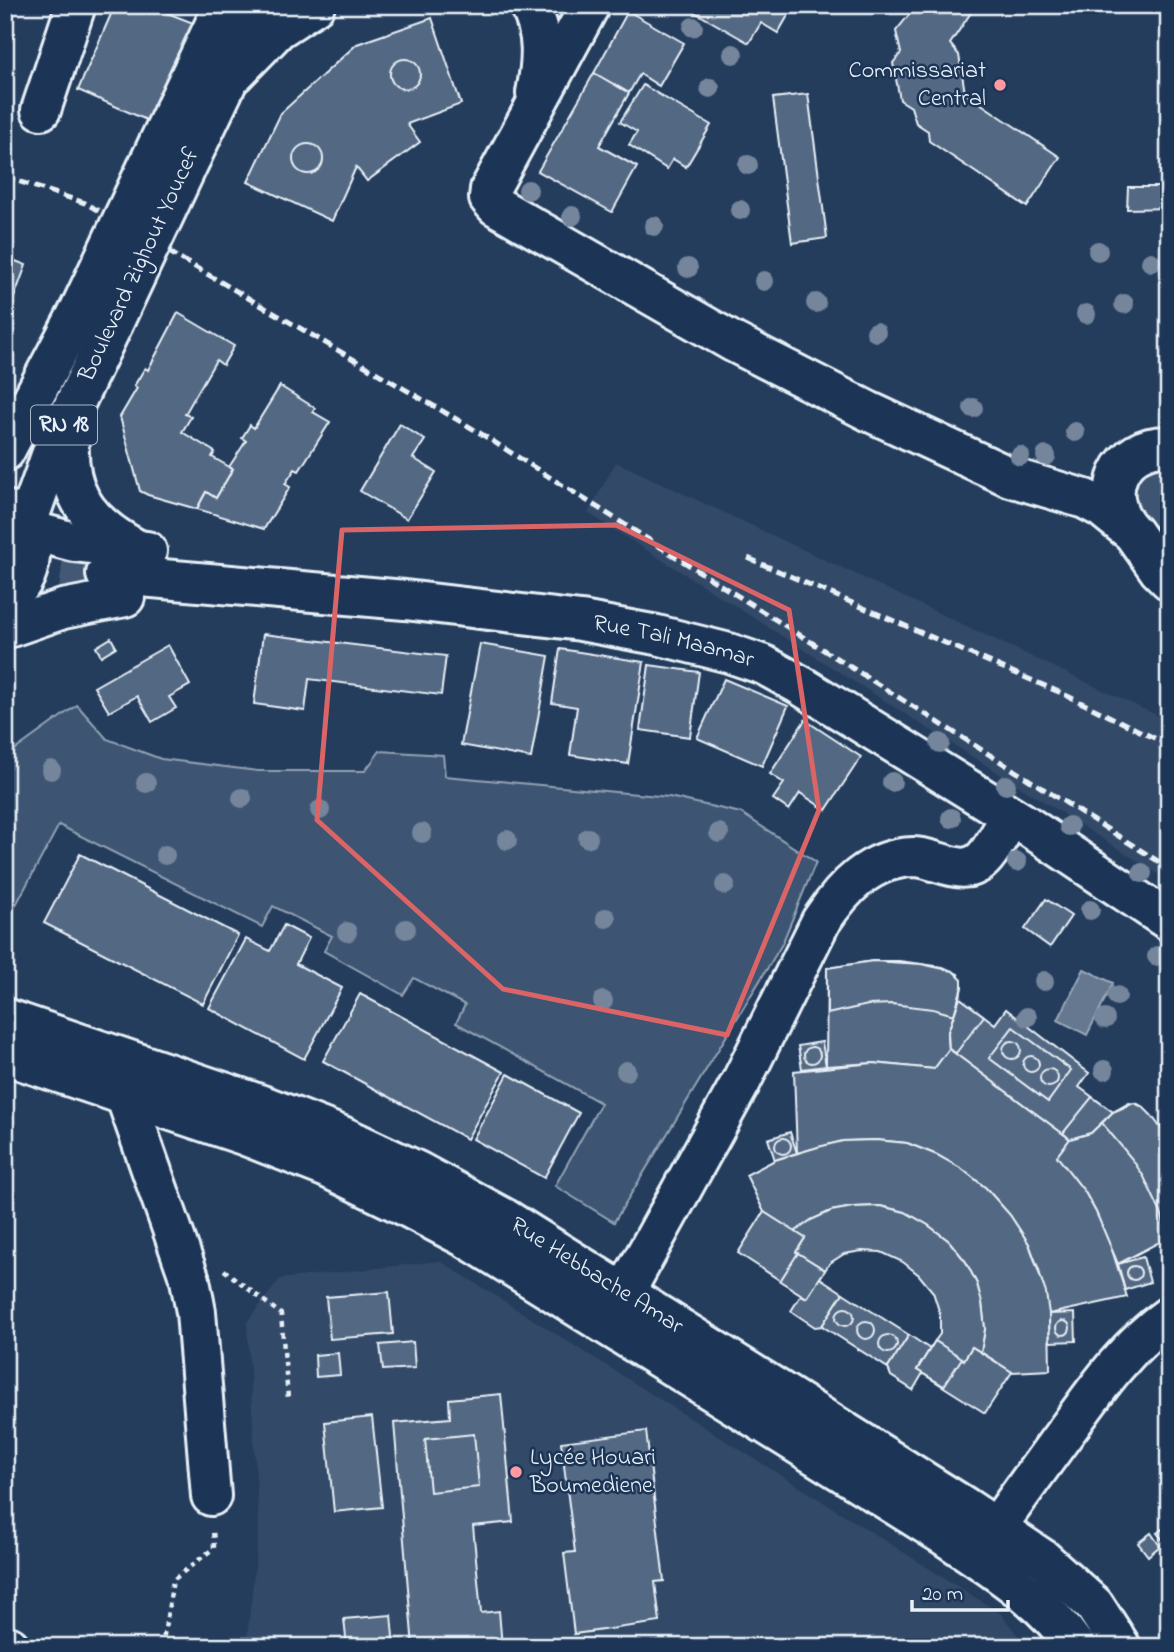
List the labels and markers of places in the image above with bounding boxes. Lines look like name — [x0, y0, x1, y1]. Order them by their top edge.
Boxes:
place label: Commissariat Central — [849, 54, 986, 117]
marker: Commissariat Central — [992, 77, 1008, 93]
place label: Lycée Houari Boumediene — [529, 1441, 656, 1504]
marker: Lycée Houari Boumediene — [508, 1464, 524, 1480]

